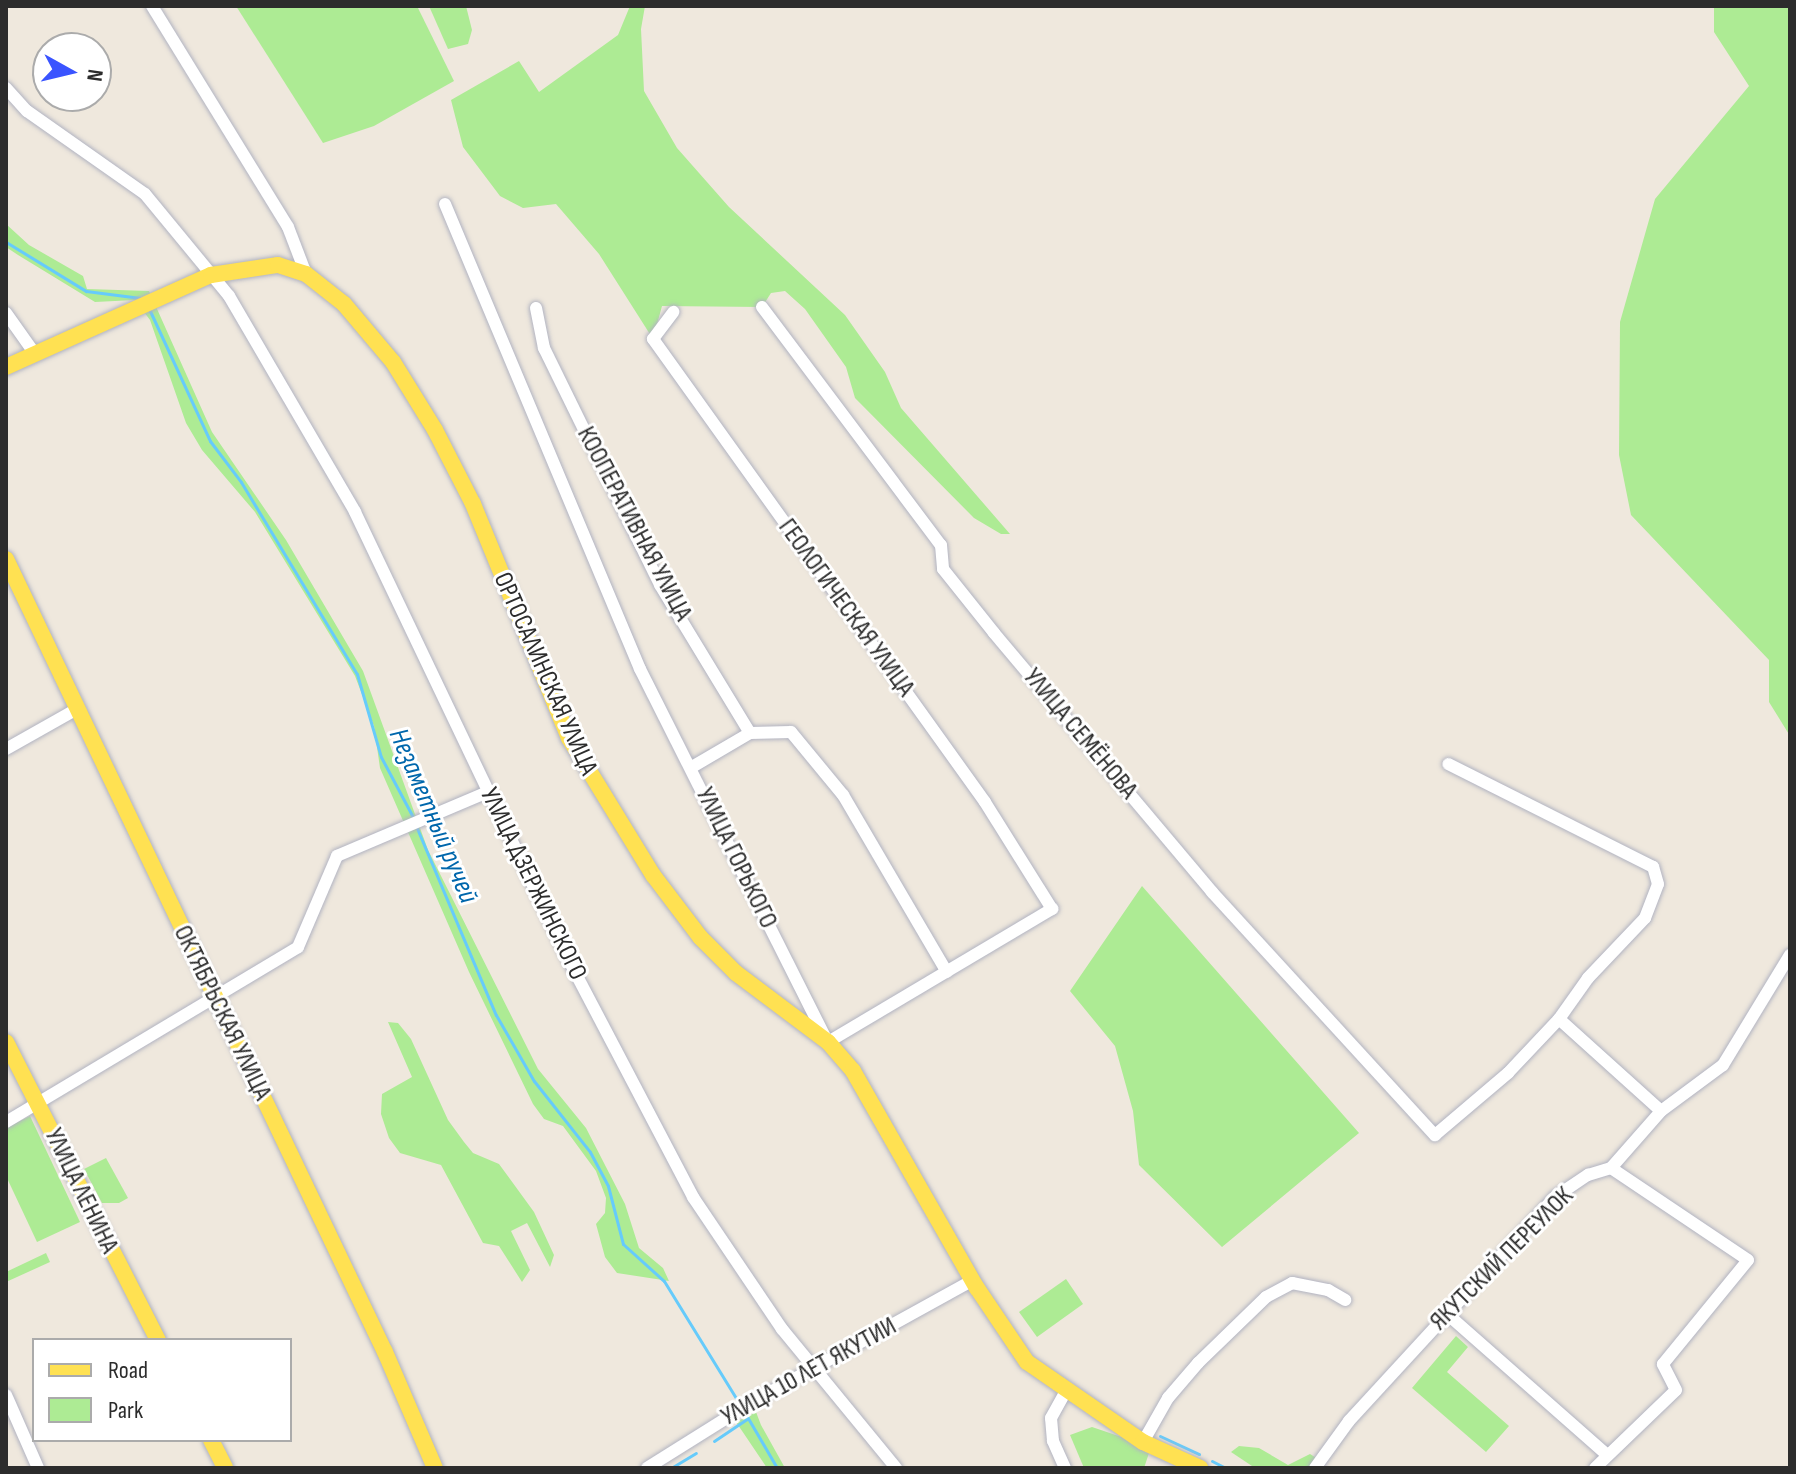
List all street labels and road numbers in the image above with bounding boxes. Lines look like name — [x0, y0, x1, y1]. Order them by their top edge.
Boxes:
street label: КООПЕРАТИВНАЯ УЛИЦА — [570, 422, 698, 626]
street label: ГЕОЛОГИЧЕСКАЯ УЛИЦА — [771, 513, 921, 703]
street label: ОРТОСАЛИНСКАЯ УЛИЦА — [486, 568, 604, 780]
street label: УЛИЦА СЕМЁНОВА — [1016, 662, 1144, 806]
street label: УЛИЦА ДЗЕРЖИНСКОГО — [473, 783, 593, 985]
street label: УЛИЦА ГОРЬКОГО — [689, 783, 783, 933]
street label: ОКТЯБРЬСКАЯ УЛИЦА — [166, 921, 278, 1105]
street label: УЛИЦА ЛЕНИНА — [37, 1123, 125, 1259]
street label: ЯКУТСКИЙ ПЕРЕУЛОК — [1424, 1181, 1580, 1337]
street label: УЛИЦА 10 ЛЕТ ЯКУТИИ — [716, 1311, 902, 1433]

